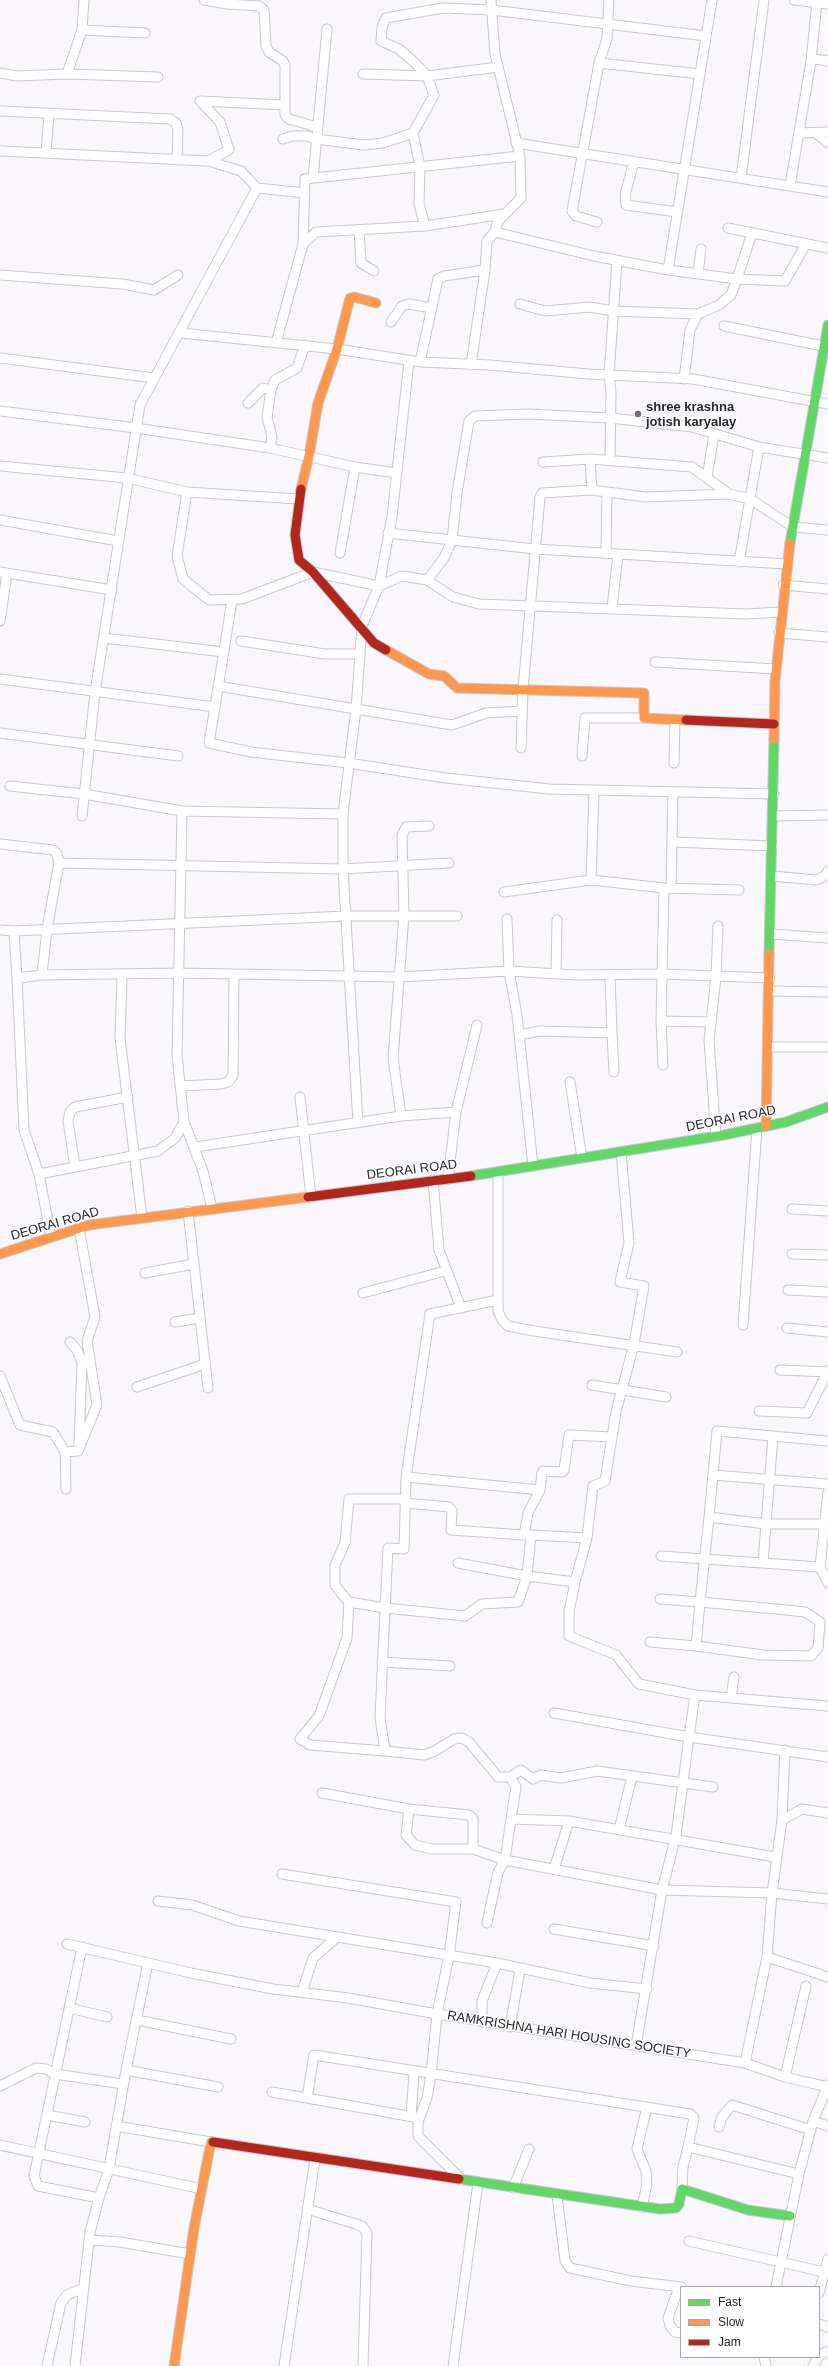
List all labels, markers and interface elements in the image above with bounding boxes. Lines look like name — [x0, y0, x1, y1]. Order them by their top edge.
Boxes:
place label: shree krashna jotish karyalay — [646, 399, 736, 430]
marker: shree krashna jotish karyalay — [633, 409, 643, 419]
street label: DEORAI ROAD — [685, 1103, 777, 1135]
street label: DEORAI ROAD — [366, 1157, 458, 1183]
street label: DEORAI ROAD — [9, 1204, 101, 1244]
street label: RAMKRISHNA HARI HOUSING SOCIETY — [446, 2008, 692, 2062]
legend — [680, 2286, 820, 2358]
text: Fast — [718, 2295, 741, 2309]
text: Slow — [718, 2315, 744, 2329]
text: Jam — [718, 2335, 741, 2349]

